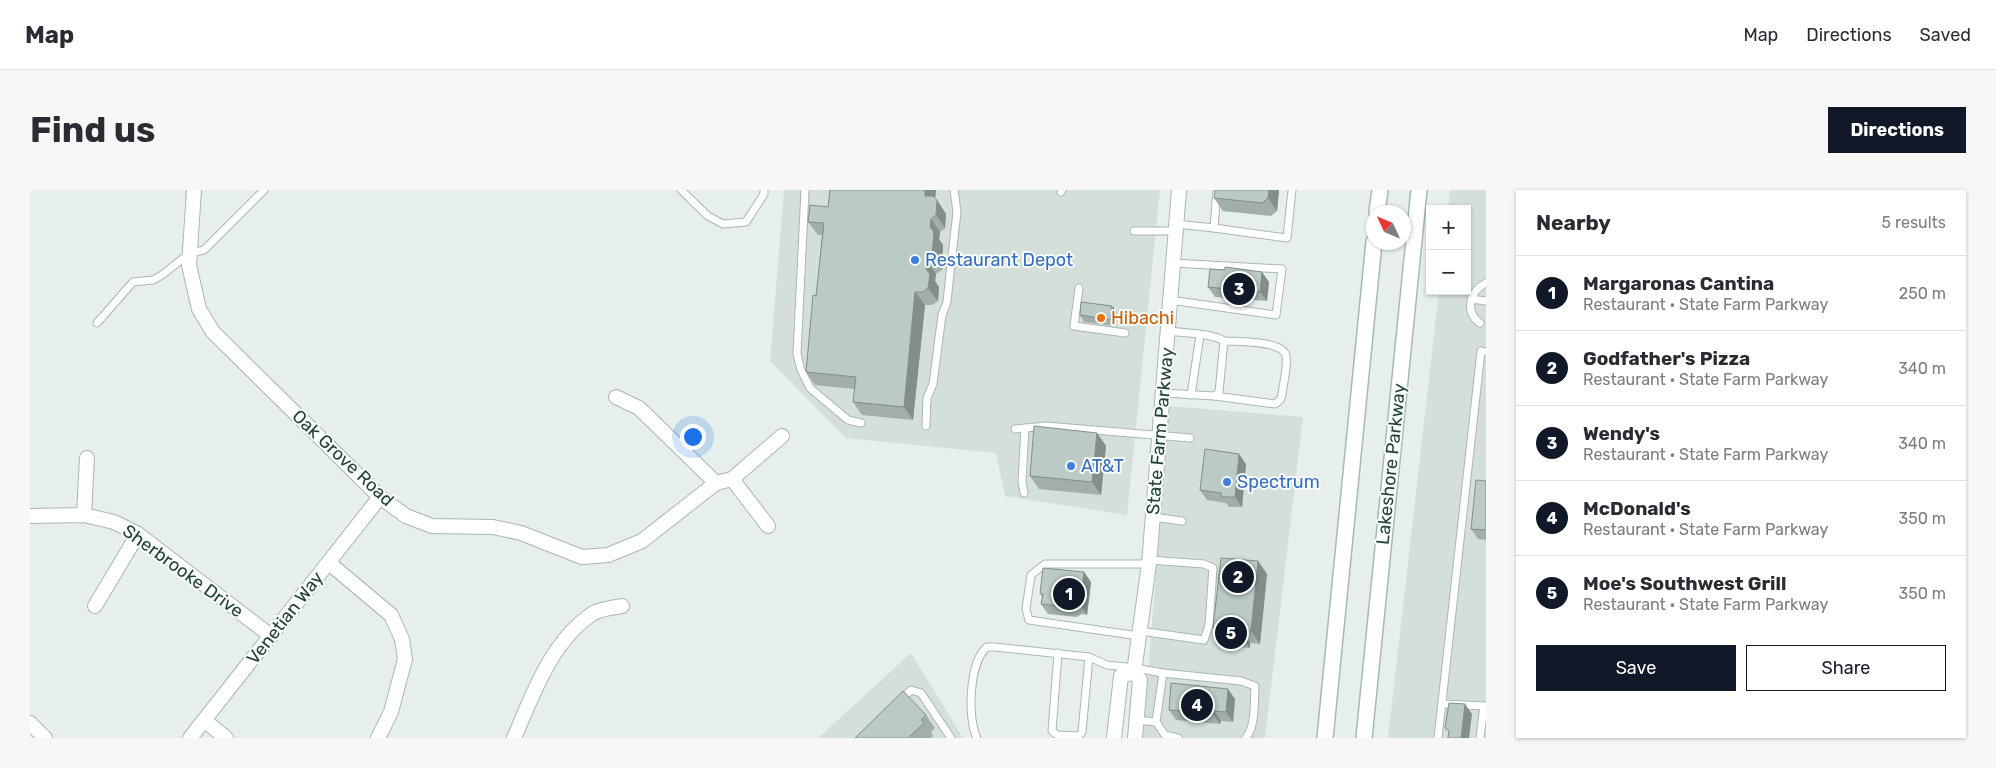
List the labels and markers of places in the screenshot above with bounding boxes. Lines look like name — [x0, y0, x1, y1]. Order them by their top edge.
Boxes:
place label: Restaurant Depot — [925, 249, 1073, 271]
marker: Restaurant Depot — [909, 254, 921, 266]
pin: 3 — [1223, 270, 1255, 308]
place label: Hibachi — [1111, 307, 1174, 329]
marker: Hibachi — [1095, 312, 1107, 324]
place label: AT&T — [1081, 455, 1124, 477]
marker: AT&T — [1065, 460, 1077, 472]
place label: Spectrum — [1237, 471, 1320, 493]
marker: Spectrum — [1221, 476, 1233, 488]
pin: 2 — [1222, 558, 1254, 596]
pin: 1 — [1053, 575, 1085, 613]
pin: 5 — [1215, 614, 1247, 652]
pin: 4 — [1181, 686, 1213, 724]

